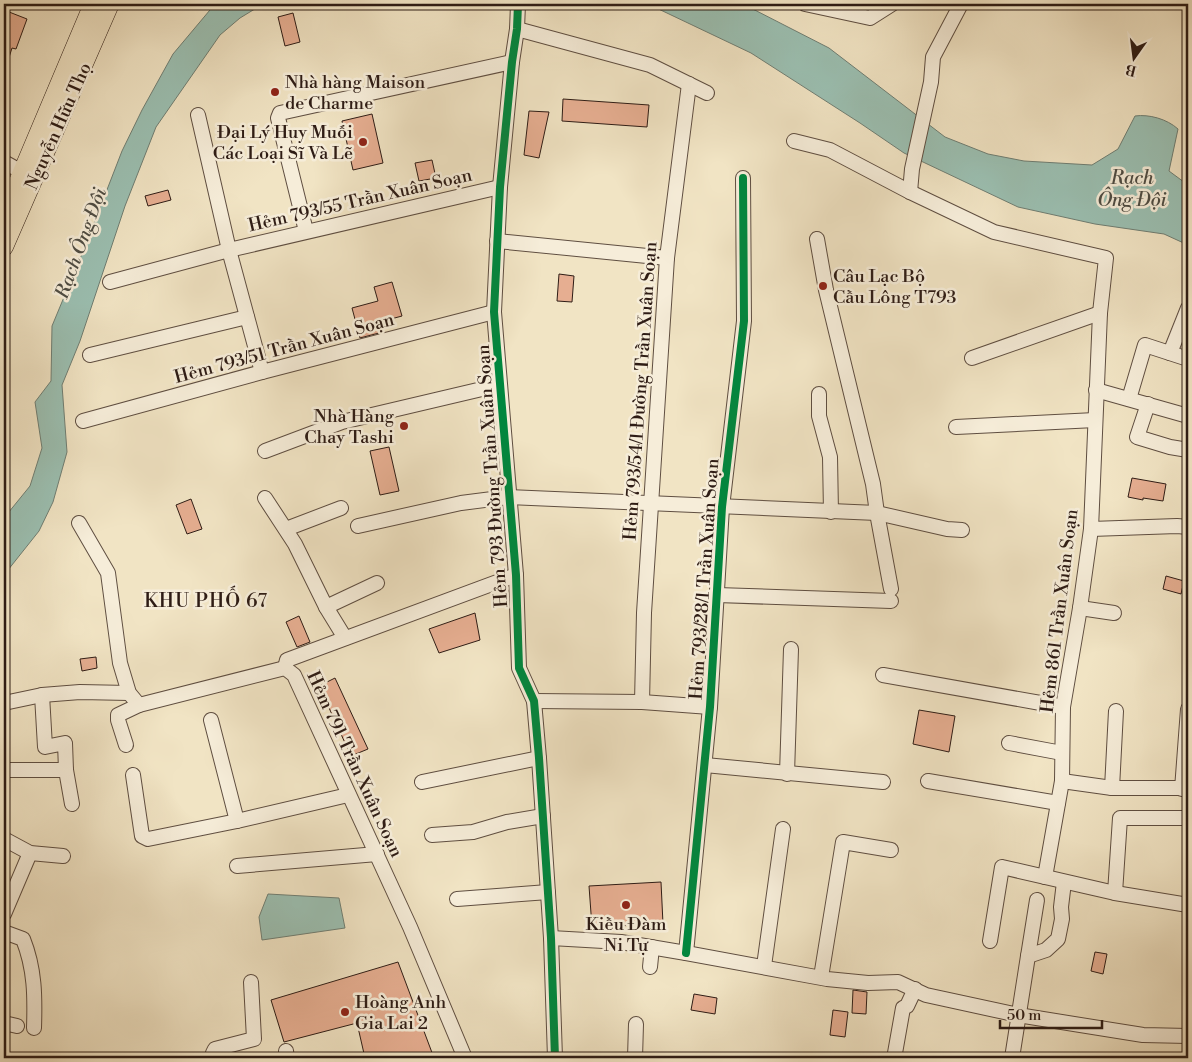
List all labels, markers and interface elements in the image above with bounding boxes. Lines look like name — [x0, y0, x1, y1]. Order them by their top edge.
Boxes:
north arrow — [1110, 32, 1160, 82]
street label: Nguyễn Hữu Thọ — [20, 59, 97, 193]
text: B — [1124, 60, 1138, 80]
place label: Nhà hàng Maison de Charme — [285, 71, 425, 115]
marker: Nhà hàng Maison de Charme — [269, 86, 281, 98]
place label: Đại Lý Huy Muối Các Loại Sĩ Và Lẽ — [213, 121, 353, 165]
marker: Đại Lý Huy Muối Các Loại Sĩ Và Lẽ — [357, 136, 369, 148]
street label: Hẻm 793/55 Trần Xuân Soạn — [246, 163, 474, 237]
water label: Rạch Ông Đội — [1097, 166, 1167, 212]
water label: Rạch Ông Đội — [48, 184, 112, 303]
street label: Hẻm 793/54/1 Đường Trần Xuân Soạn — [619, 241, 662, 541]
place label: Câu Lạc Bộ Cầu Lông T793 — [833, 265, 957, 309]
marker: Câu Lạc Bộ Cầu Lông T793 — [817, 280, 829, 292]
street label: Hẻm 793/51 Trần Xuân Soạn — [172, 308, 397, 389]
street label: Hẻm 793 Đường Trần Xuân Soạn — [472, 343, 513, 608]
place label: Nhà Hàng Chay Tashi — [304, 405, 395, 449]
marker: Nhà Hàng Chay Tashi — [398, 420, 410, 432]
street label: Hẻm 793/28/1 Trần Xuân Soạn — [685, 457, 724, 700]
street label: Hẻm 861 Trần Xuân Soạn — [1036, 508, 1083, 714]
district label: KHU PHỐ 67 — [144, 585, 268, 613]
street label: Hẻm 791 Trần Xuân Soạn — [301, 667, 408, 861]
marker: Kiều Đàm Ni Tự — [620, 899, 632, 911]
place label: Kiều Đàm Ni Tự — [586, 913, 667, 957]
place label: Hoàng Anh Gia Lai 2 — [355, 991, 446, 1035]
scale bar — [1000, 997, 1102, 1029]
marker: Hoàng Anh Gia Lai 2 — [339, 1006, 351, 1018]
text: 50 m — [1007, 1006, 1041, 1025]

